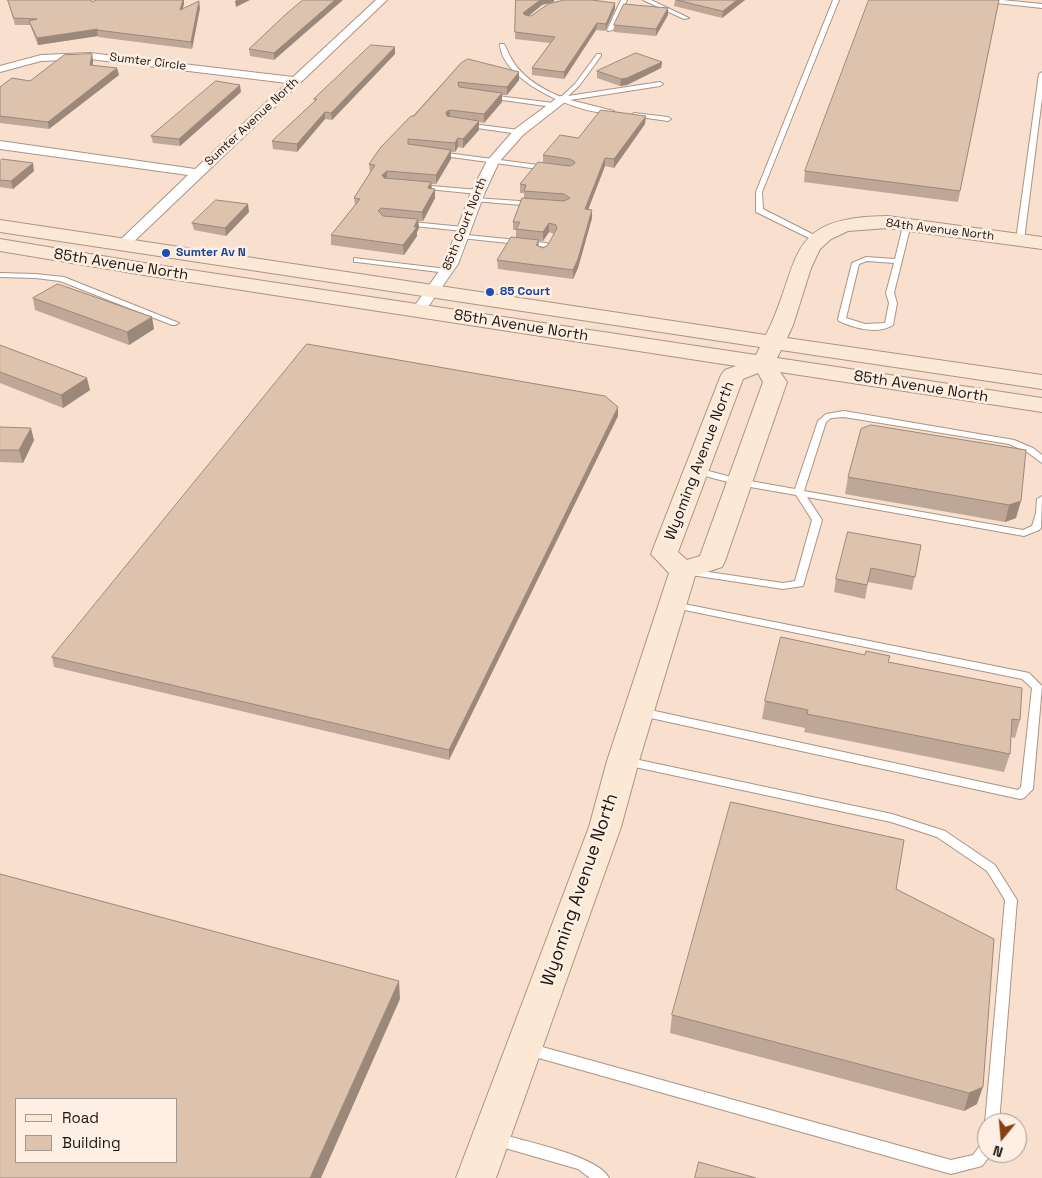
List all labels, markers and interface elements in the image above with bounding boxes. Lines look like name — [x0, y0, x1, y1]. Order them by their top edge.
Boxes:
street label: Sumter Circle — [109, 50, 187, 74]
street label: Sumter Avenue North — [202, 75, 302, 169]
street label: 85th Court North — [440, 175, 490, 273]
street label: 84th Avenue North — [885, 216, 995, 244]
street label: 85th Avenue North — [52, 245, 190, 285]
place label: Sumter Av N — [176, 246, 246, 260]
marker: Sumter Av N — [160, 247, 172, 259]
place label: 85 Court — [500, 285, 550, 299]
marker: 85 Court — [484, 286, 496, 298]
street label: 85th Avenue North — [452, 306, 590, 346]
street label: 85th Avenue North — [852, 367, 990, 407]
street label: Wyoming Avenue North — [661, 379, 739, 543]
street label: Wyoming Avenue North — [537, 791, 623, 989]
legend — [15, 1098, 178, 1163]
text: Road — [62, 1108, 99, 1127]
north arrow — [977, 1113, 1027, 1163]
text: Building — [62, 1133, 121, 1152]
text: N — [991, 1141, 1005, 1161]

